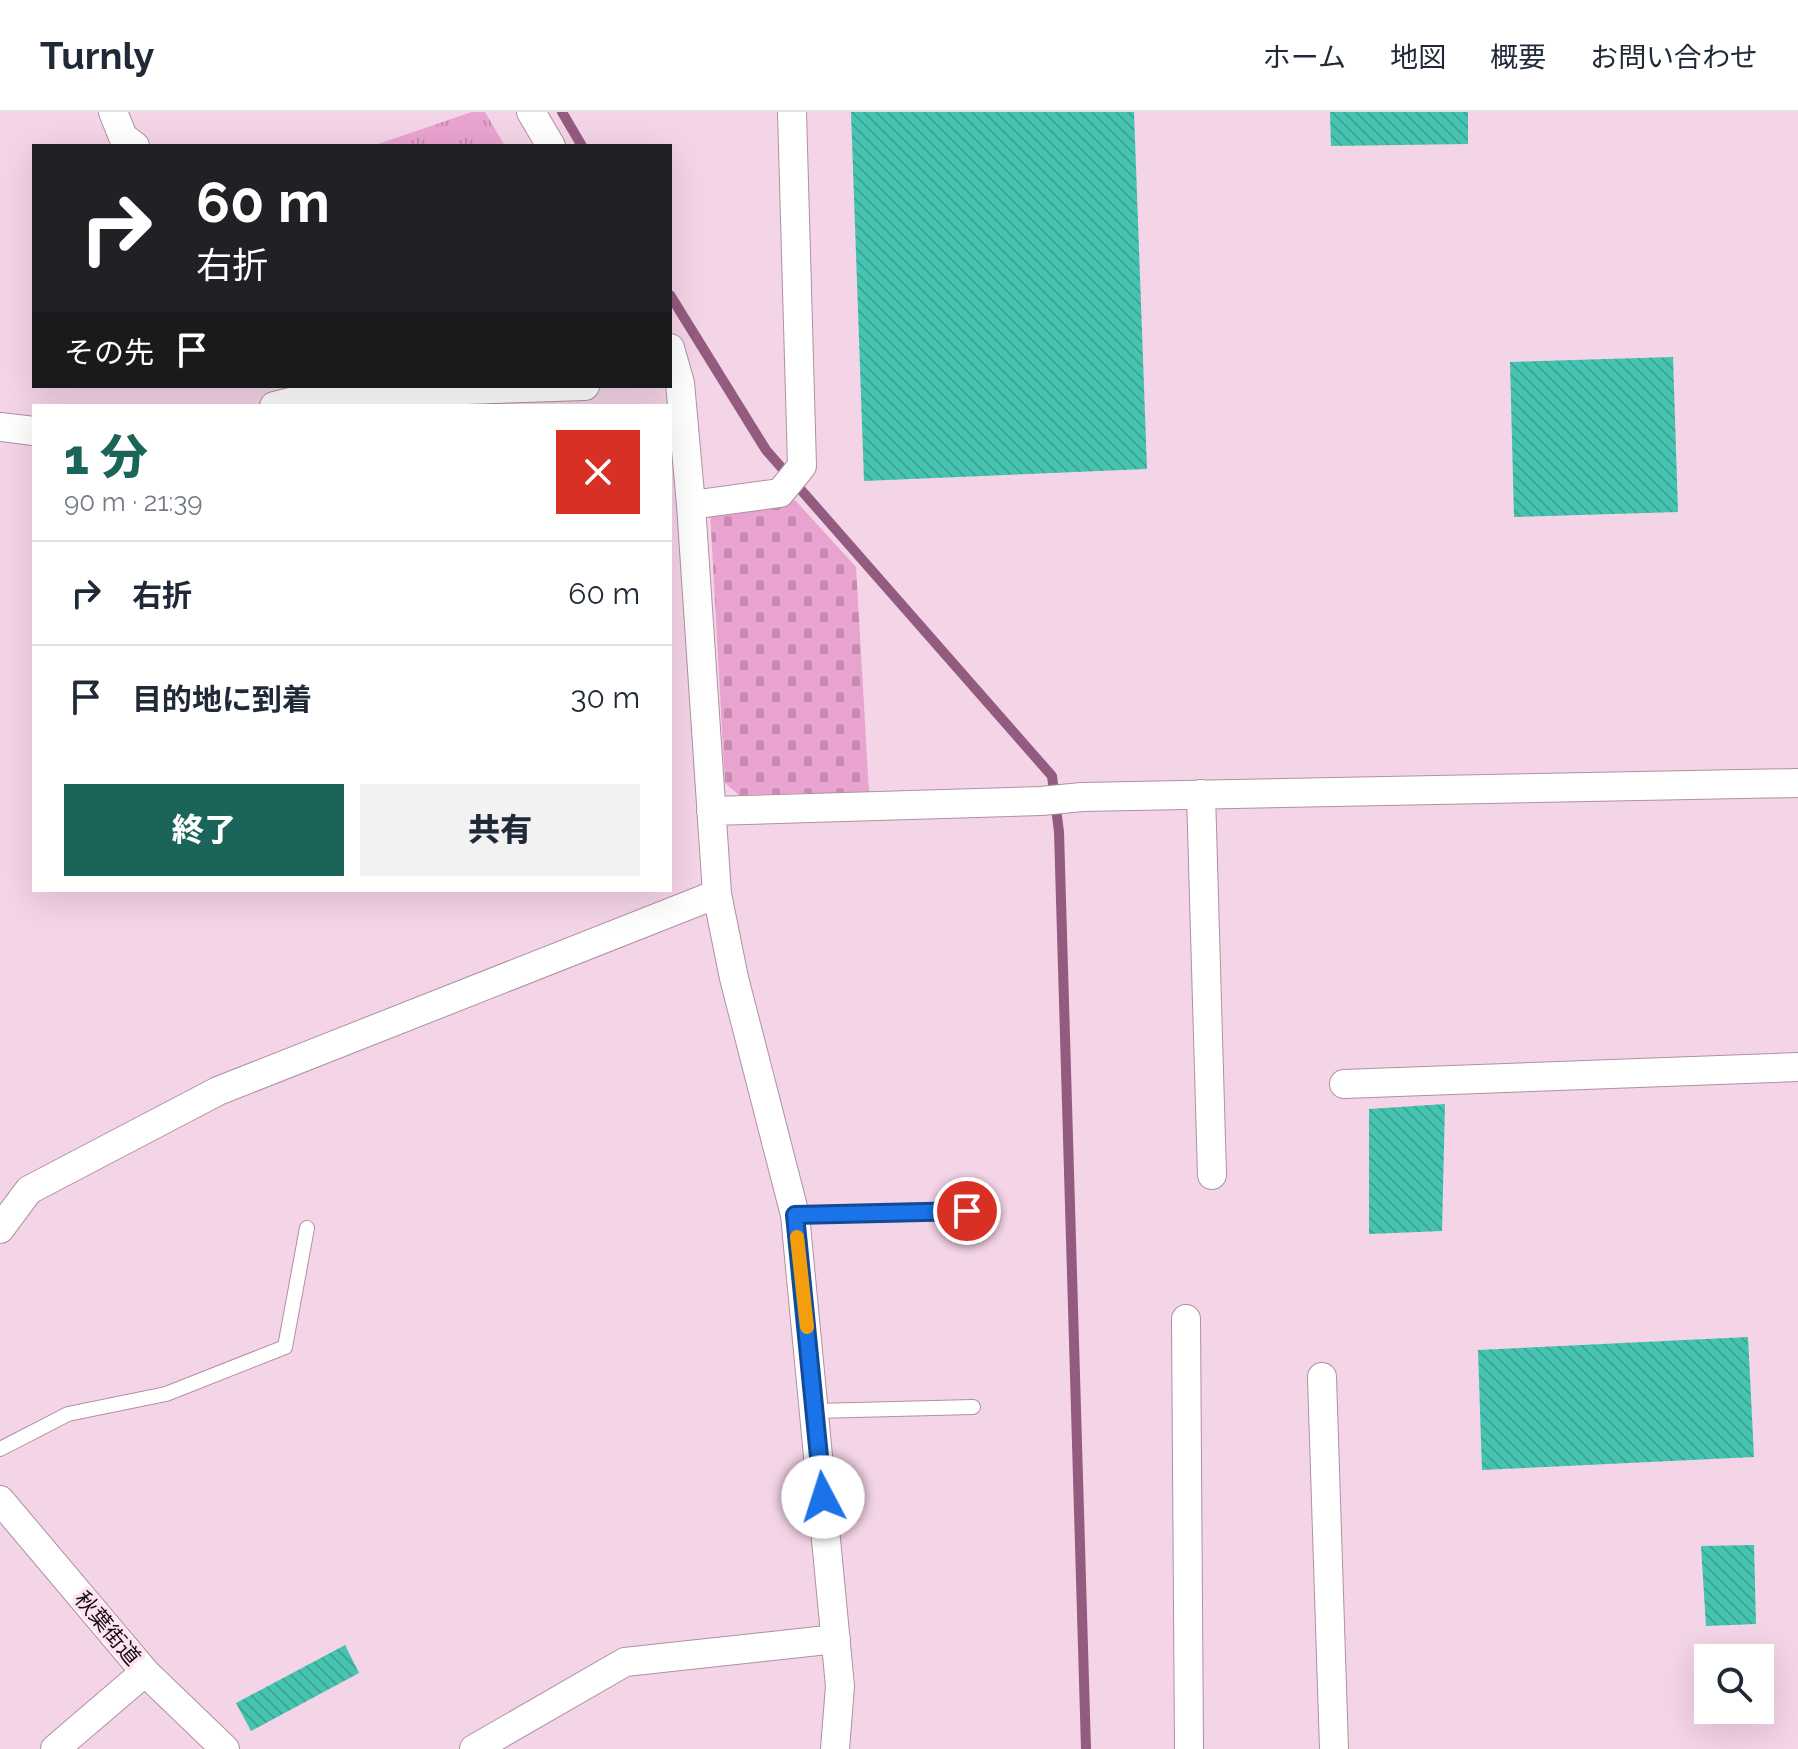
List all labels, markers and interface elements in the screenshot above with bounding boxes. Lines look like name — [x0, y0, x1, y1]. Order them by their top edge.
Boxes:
text: Turnly — [40, 33, 154, 78]
text: ホーム — [1263, 41, 1346, 74]
text: 地図 — [1390, 41, 1446, 74]
text: 概要 — [1490, 41, 1546, 74]
text: お問い合わせ — [1590, 41, 1758, 74]
text: 60 m — [196, 169, 330, 235]
icon: right — [64, 176, 168, 280]
text: 右折 — [196, 244, 268, 286]
icon: arrive — [170, 328, 214, 372]
text: その先 — [64, 335, 154, 370]
text: 1 分 — [64, 429, 148, 485]
button: close — [556, 430, 640, 514]
text: 90 m · 21:39 — [64, 487, 203, 517]
icon: right — [64, 571, 108, 615]
text: 60 m — [568, 576, 640, 611]
text: 右折 — [132, 578, 192, 613]
icon: arrive — [64, 675, 108, 719]
text: 30 m — [570, 680, 640, 715]
text: 目的地に到着 — [132, 682, 312, 717]
button: 終了 — [64, 784, 344, 876]
button: 共有 — [360, 784, 640, 876]
pin — [933, 1177, 1001, 1245]
icon: arrive — [945, 1189, 989, 1233]
position arrow — [781, 1455, 865, 1539]
street label: 秋葉街道 — [70, 1586, 146, 1670]
map controls — [1694, 1644, 1774, 1724]
button: search — [1694, 1644, 1774, 1724]

